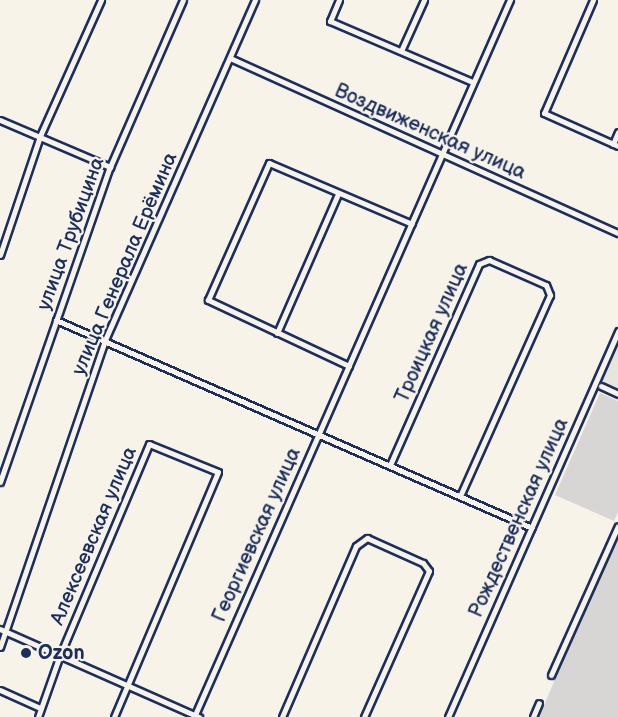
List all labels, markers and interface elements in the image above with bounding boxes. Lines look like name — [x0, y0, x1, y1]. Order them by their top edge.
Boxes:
street label: Воздвиженская улица — [331, 79, 529, 185]
street label: улица Генерала Ерёмина — [67, 149, 183, 379]
street label: улица Трубицина — [32, 154, 110, 314]
street label: Троицкая улица — [390, 259, 474, 407]
street label: Рождественская улица — [464, 415, 574, 621]
street label: Алексеевская улица — [46, 443, 142, 629]
street label: Георгиевская улица — [208, 444, 306, 626]
place label: Ozon — [38, 641, 85, 665]
marker: Ozon — [19, 646, 33, 660]

